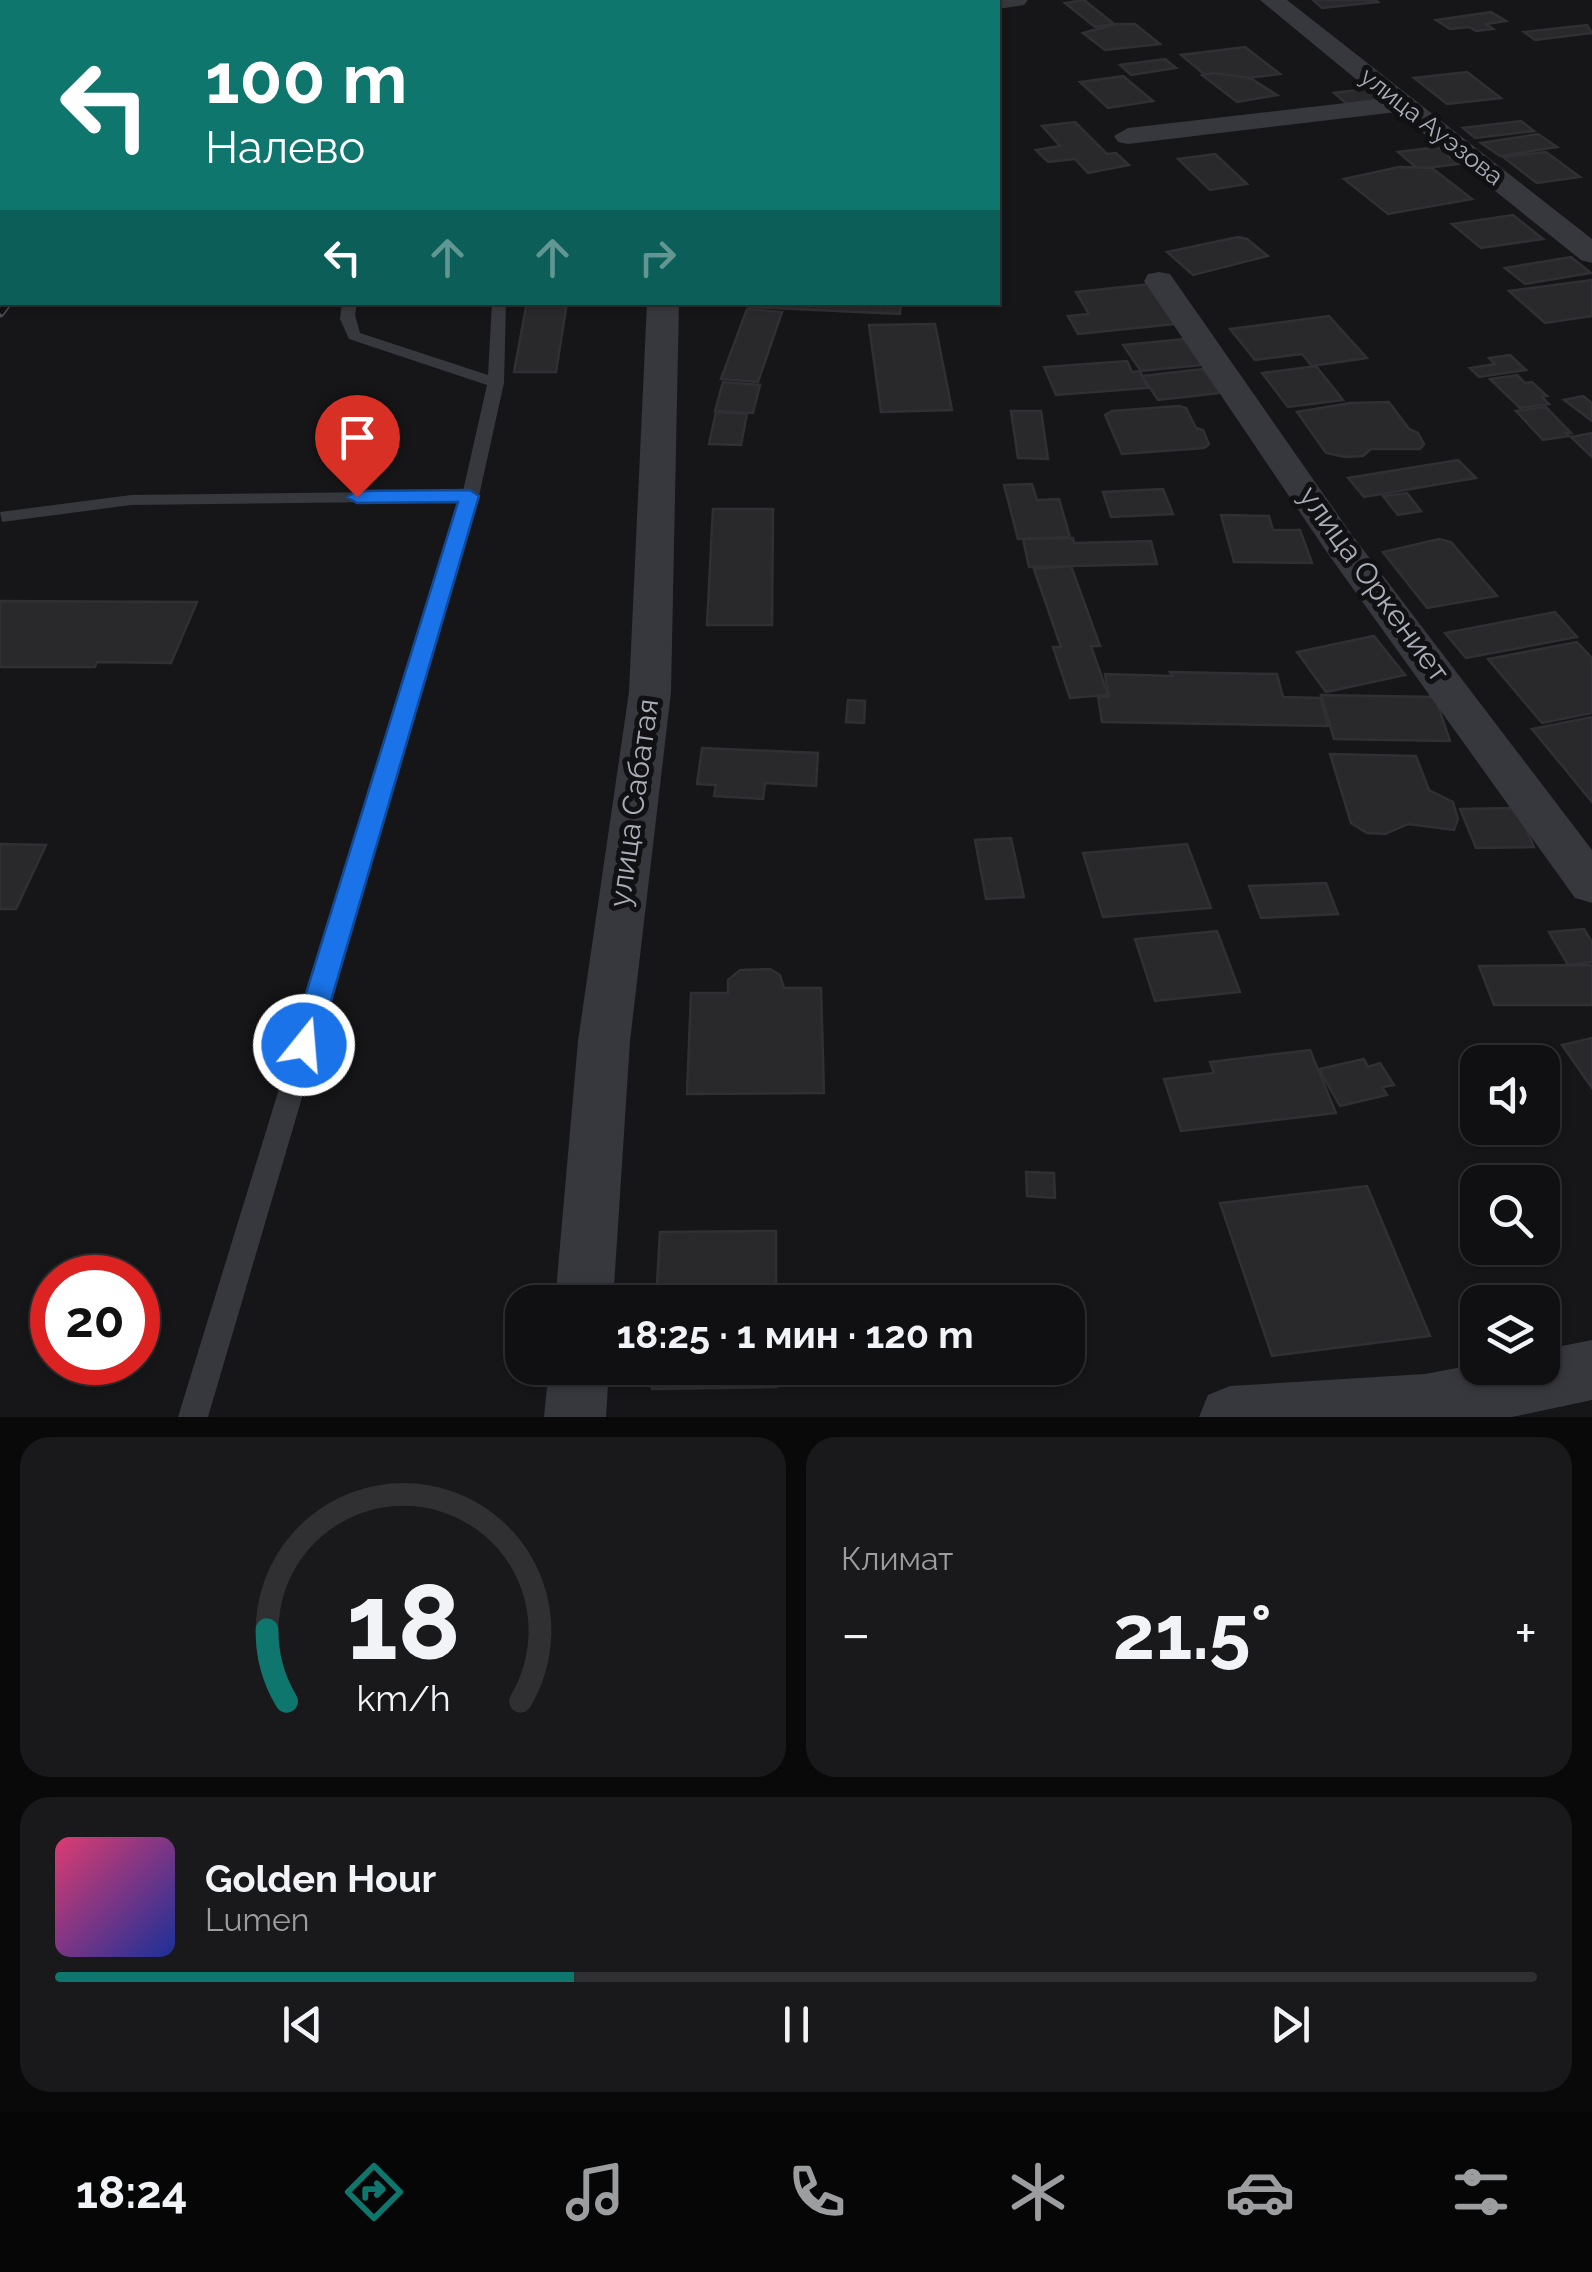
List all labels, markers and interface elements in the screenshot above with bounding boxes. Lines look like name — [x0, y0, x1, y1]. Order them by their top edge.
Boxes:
text: 100 m — [205, 37, 408, 119]
icon: left — [40, 40, 170, 170]
street label: улица Ауэзова — [1355, 61, 1509, 191]
text: Налево — [205, 121, 365, 174]
icon: left — [315, 230, 370, 285]
icon: ahead — [420, 230, 475, 285]
icon: ahead — [525, 230, 580, 285]
icon: right — [630, 230, 685, 285]
pin — [315, 395, 400, 498]
icon: arrive — [330, 410, 385, 465]
street label: улица Оркениет — [1292, 479, 1457, 688]
street label: улица Сабатая — [602, 697, 665, 909]
position arrow — [252, 993, 356, 1097]
map controls — [1460, 1045, 1560, 1385]
button: sound — [1460, 1045, 1560, 1145]
button: search — [1460, 1165, 1560, 1265]
speed limit sign: 20 — [30, 1255, 160, 1385]
button: layers — [1460, 1285, 1560, 1385]
text: 18:25 · 1 мин · 120 m — [616, 1312, 974, 1357]
text: Климат — [841, 1540, 953, 1577]
text: 18 — [346, 1561, 460, 1683]
text: 21.5° — [1113, 1588, 1272, 1677]
text: − — [841, 1601, 871, 1666]
text: + — [1514, 1601, 1537, 1666]
text: km/h — [356, 1677, 450, 1719]
text: Golden Hour — [205, 1856, 436, 1901]
text: Lumen — [205, 1901, 309, 1938]
icon: previous — [275, 1997, 330, 2052]
icon: pause — [769, 1997, 824, 2052]
icon: next — [1263, 1997, 1318, 2052]
icon: directions — [339, 2157, 409, 2227]
icon: music — [560, 2157, 630, 2227]
icon: phone — [782, 2157, 852, 2227]
icon: climate — [1003, 2157, 1073, 2227]
icon: car — [1225, 2157, 1295, 2227]
icon: filters — [1446, 2157, 1516, 2227]
text: 18:24 — [76, 2166, 187, 2219]

